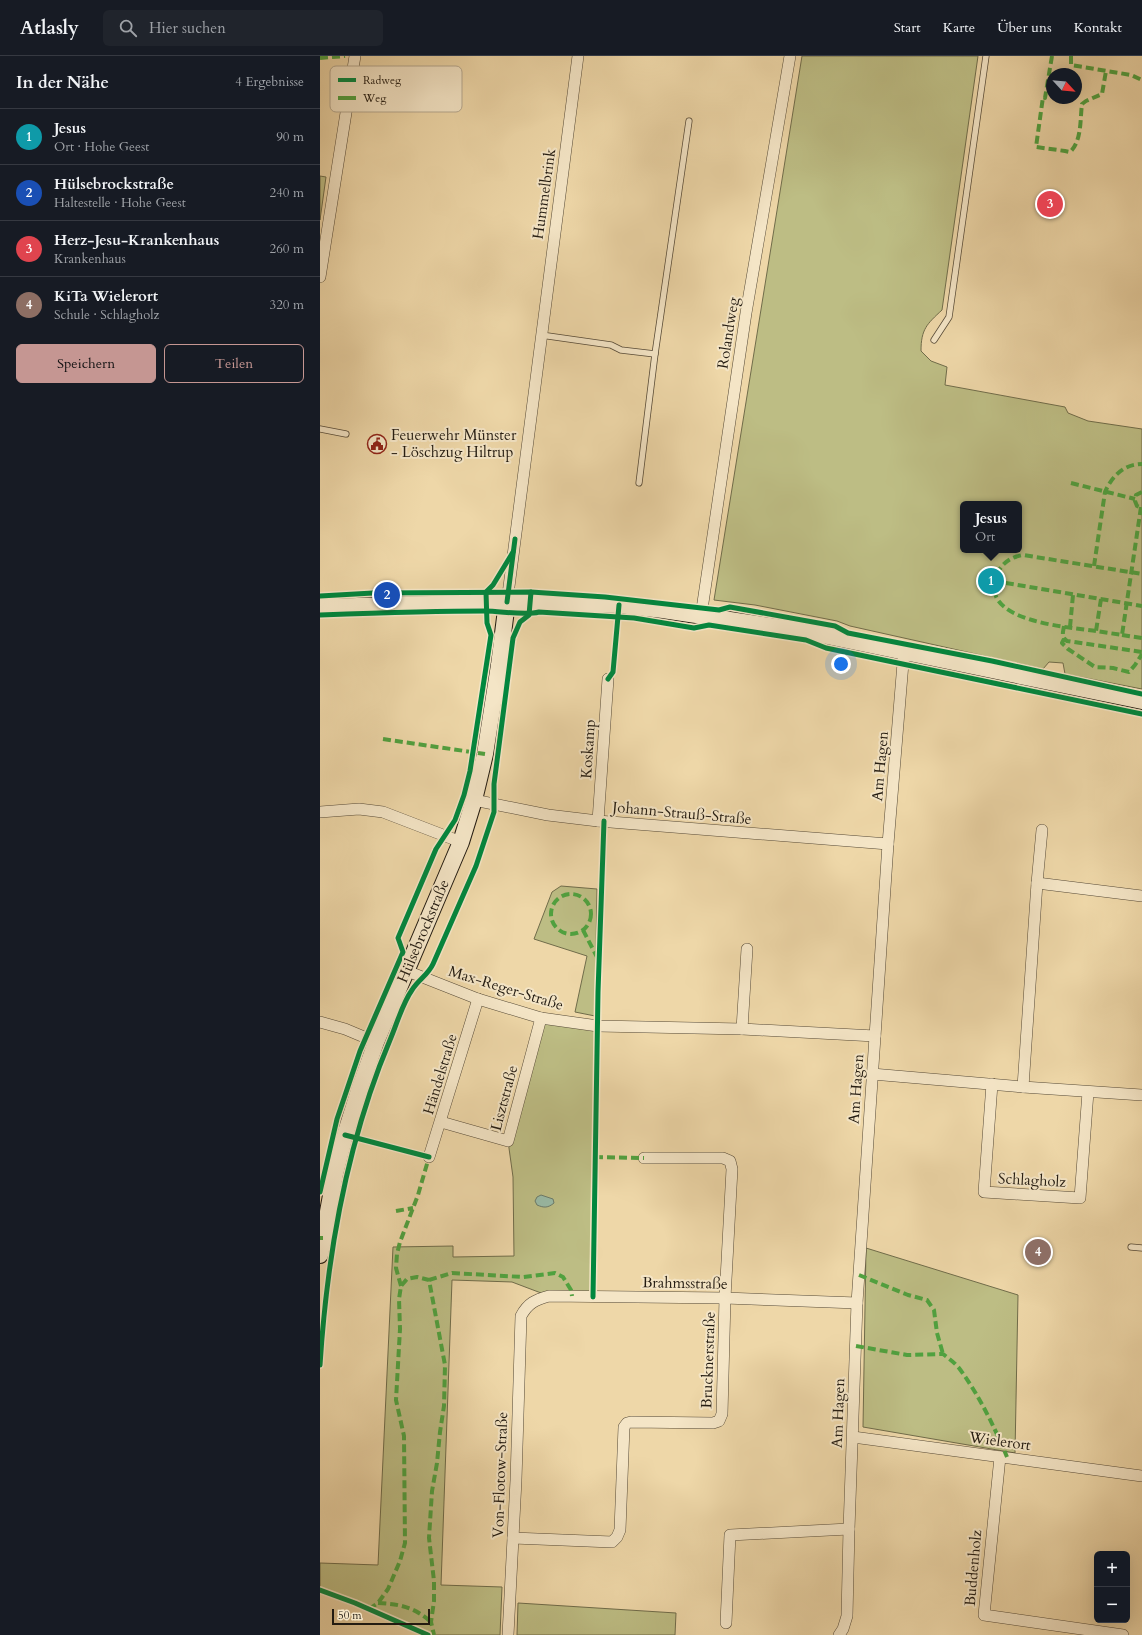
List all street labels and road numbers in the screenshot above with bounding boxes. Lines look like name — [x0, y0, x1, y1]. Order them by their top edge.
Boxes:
street label: Hummelbrink — [528, 148, 560, 240]
street label: Rolandweg — [712, 295, 744, 370]
street label: Koskamp — [576, 719, 600, 779]
street label: Am Hagen — [867, 730, 893, 802]
street label: Johann-Strauß-Straße — [610, 797, 753, 829]
street label: Hülsebrockstraße — [392, 876, 454, 986]
street label: Max-Reger-Straße — [446, 961, 566, 1015]
street label: Händelstraße — [418, 1031, 462, 1117]
street label: Am Hagen — [844, 1053, 868, 1125]
street label: Lisztstraße — [486, 1063, 522, 1133]
street label: Schlagholz — [997, 1168, 1067, 1192]
street label: Brahmsstraße — [642, 1272, 728, 1294]
street label: Brucknerstraße — [696, 1311, 720, 1409]
street label: Am Hagen — [827, 1377, 849, 1448]
street label: Von-Flotow-Straße — [488, 1411, 512, 1538]
street label: Wielerort — [967, 1427, 1032, 1455]
street label: Buddenholz — [960, 1529, 986, 1607]

